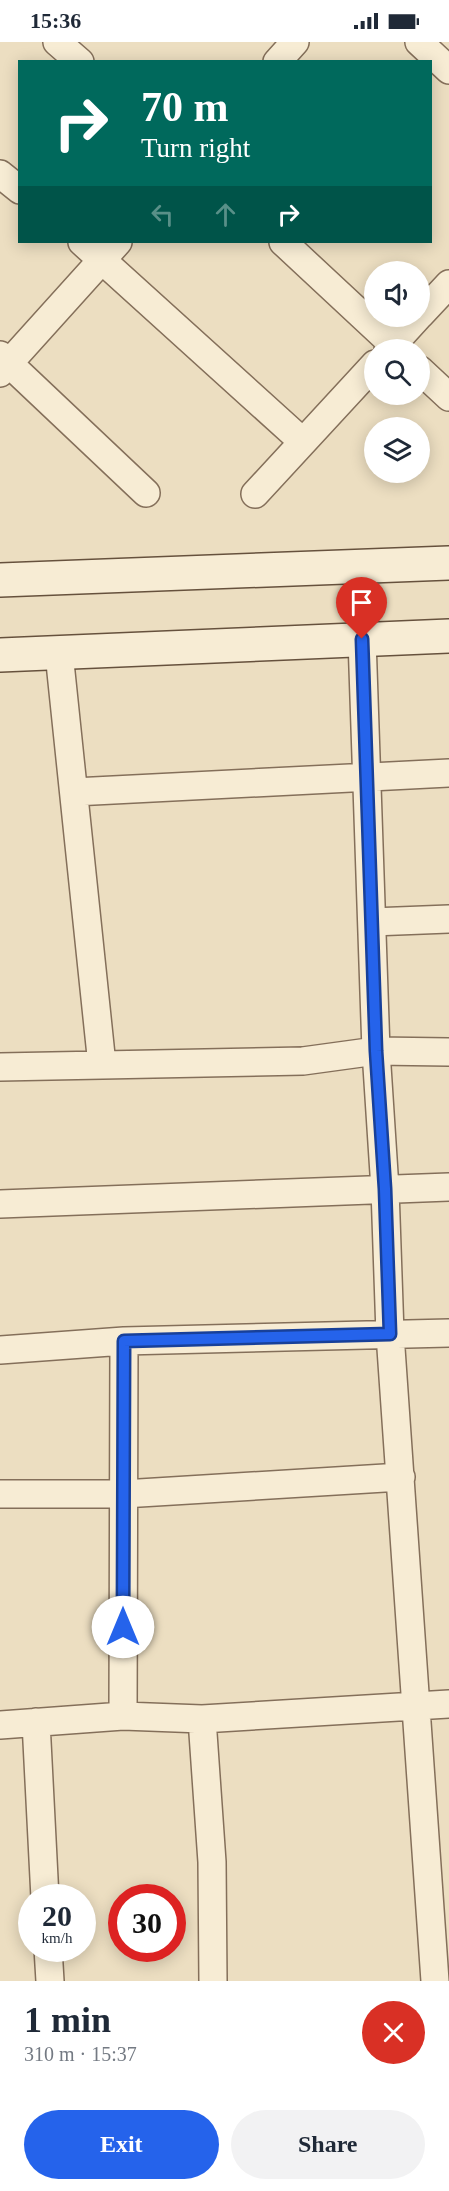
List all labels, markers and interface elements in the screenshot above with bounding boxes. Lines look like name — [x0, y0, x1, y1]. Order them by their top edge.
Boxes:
text: 15:36 — [30, 8, 81, 33]
icon: right — [42, 84, 120, 162]
text: 70 m — [141, 84, 229, 130]
text: Turn right — [141, 133, 250, 163]
icon: left — [146, 198, 179, 231]
icon: ahead — [209, 198, 242, 231]
icon: right — [272, 198, 305, 231]
map controls — [364, 261, 430, 483]
button: sound — [364, 261, 430, 327]
button: search — [364, 339, 430, 405]
button: layers — [364, 417, 430, 483]
pin — [336, 577, 387, 639]
icon: arrive — [345, 586, 378, 619]
position arrow — [91, 1595, 155, 1659]
speed limit sign: 30 — [108, 1884, 186, 1962]
text: 20 — [42, 1899, 72, 1932]
text: km/h — [42, 1930, 72, 1946]
text: 1 min — [24, 2000, 111, 2040]
button: close — [362, 2001, 425, 2064]
text: 310 m · 15:37 — [24, 2043, 137, 2065]
button: Exit — [24, 2110, 219, 2179]
button: Share — [231, 2110, 425, 2179]

